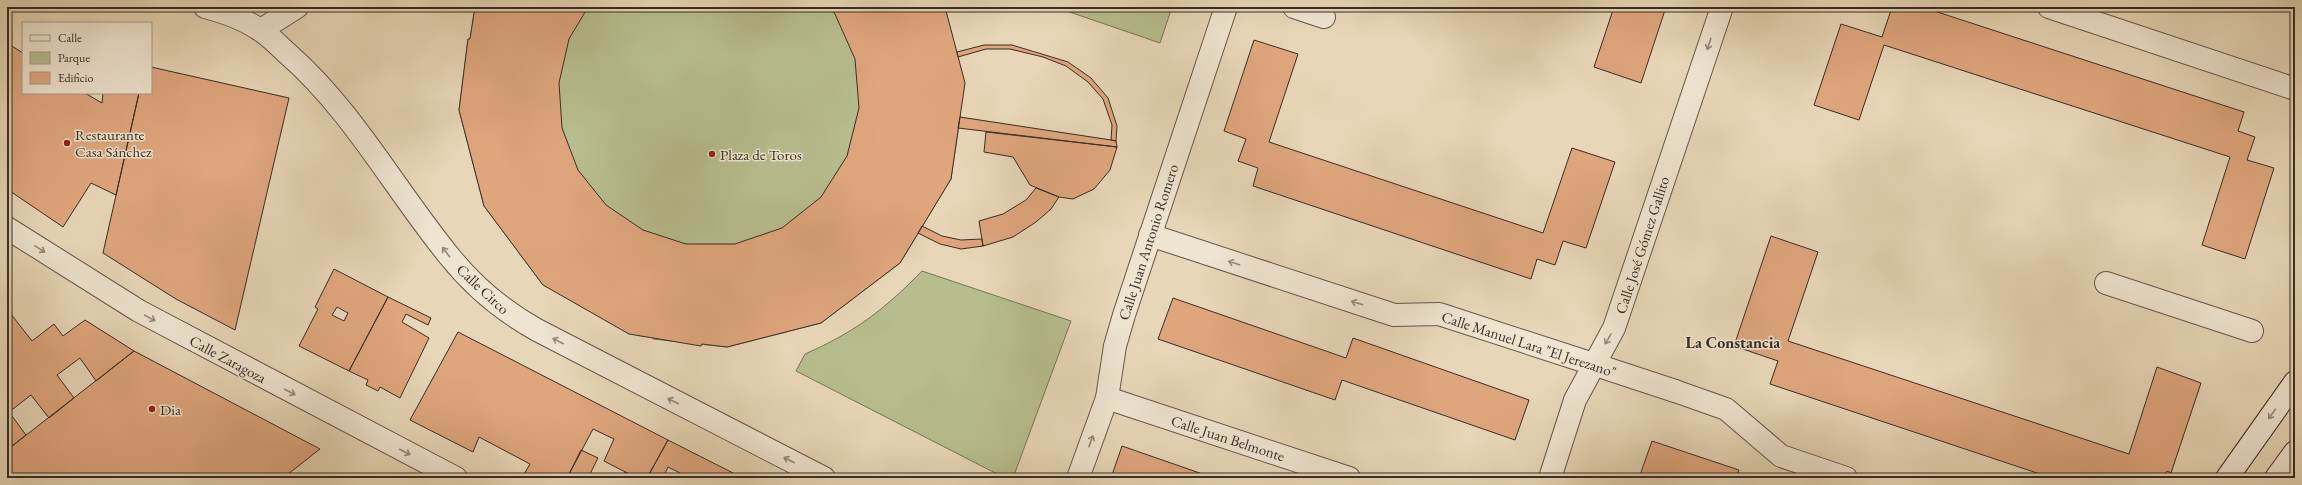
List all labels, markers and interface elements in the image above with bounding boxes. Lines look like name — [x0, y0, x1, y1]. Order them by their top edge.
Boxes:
legend — [22, 22, 152, 94]
text: Calle — [58, 30, 82, 46]
one-way arrow — [1705, 37, 1712, 50]
text: Parque — [58, 50, 90, 66]
text: Edificio — [58, 70, 94, 86]
place label: Restaurante Casa Sánchez — [75, 125, 152, 161]
marker: Restaurante Casa Sánchez — [62, 138, 72, 148]
place label: Plaza de Toros — [720, 145, 802, 164]
marker: Plaza de Toros — [707, 149, 717, 159]
street label: Calle Juan Antonio Romero — [1114, 161, 1182, 323]
street label: Calle José Gómez Gallito — [1611, 174, 1673, 316]
one-way arrow — [34, 245, 45, 253]
one-way arrow — [442, 247, 451, 258]
one-way arrow — [1228, 258, 1240, 266]
street label: Calle Circo — [453, 260, 513, 318]
one-way arrow — [1351, 299, 1364, 306]
street label: Calle Manuel Lara "El Jerezano" — [1439, 307, 1619, 381]
one-way arrow — [144, 314, 156, 322]
street label: Calle Zaragoza — [186, 331, 270, 387]
district label: La Constancia — [1686, 332, 1781, 353]
one-way arrow — [1604, 333, 1611, 345]
one-way arrow — [552, 337, 564, 345]
one-way arrow — [284, 389, 296, 396]
one-way arrow — [667, 397, 679, 405]
place label: Dia — [160, 400, 181, 419]
marker: Dia — [147, 404, 157, 414]
one-way arrow — [2268, 408, 2276, 419]
street label: Calle Juan Belmonte — [1169, 411, 1287, 465]
one-way arrow — [1088, 436, 1096, 448]
one-way arrow — [399, 449, 411, 456]
one-way arrow — [783, 456, 795, 464]

